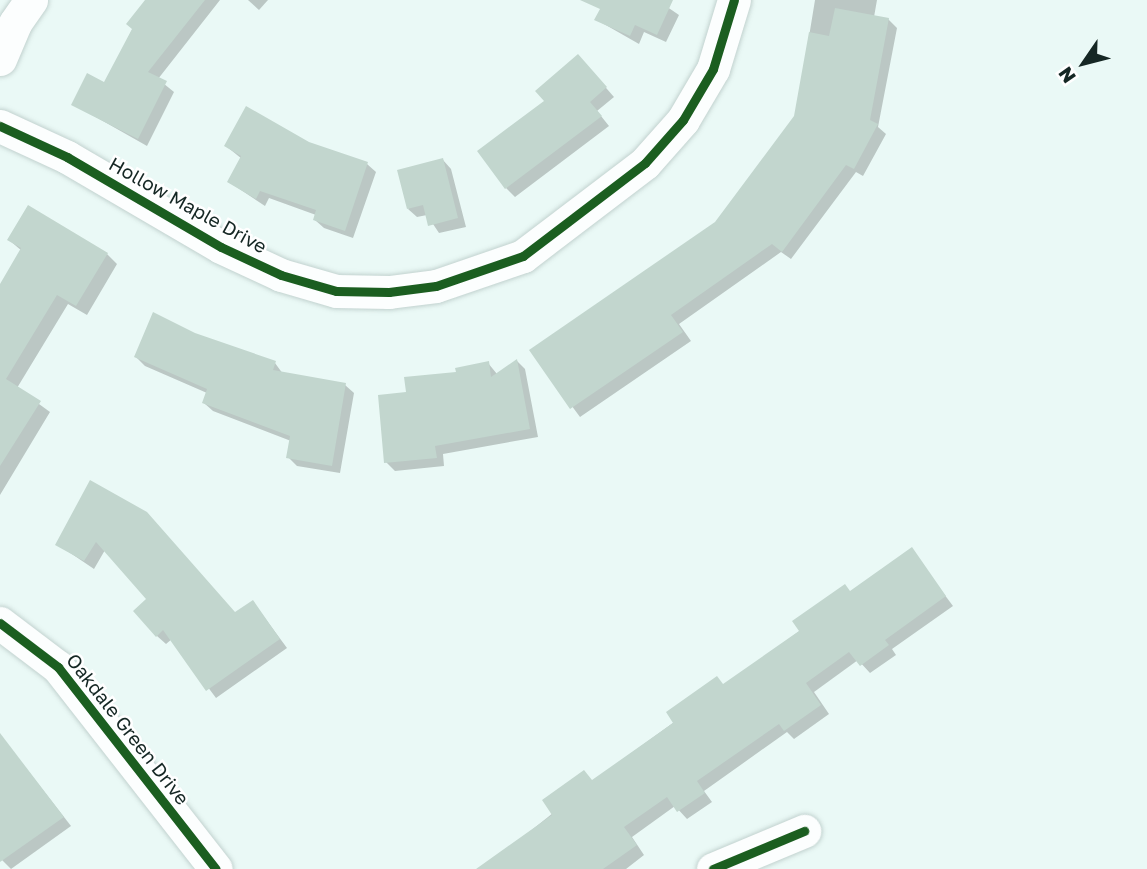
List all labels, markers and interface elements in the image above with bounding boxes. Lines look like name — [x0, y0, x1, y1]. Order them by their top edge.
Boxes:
north arrow — [1049, 28, 1119, 98]
text: N — [1053, 63, 1080, 88]
street label: Hollow Maple Drive — [105, 152, 271, 258]
street label: Oakdale Green Drive — [62, 649, 194, 809]

